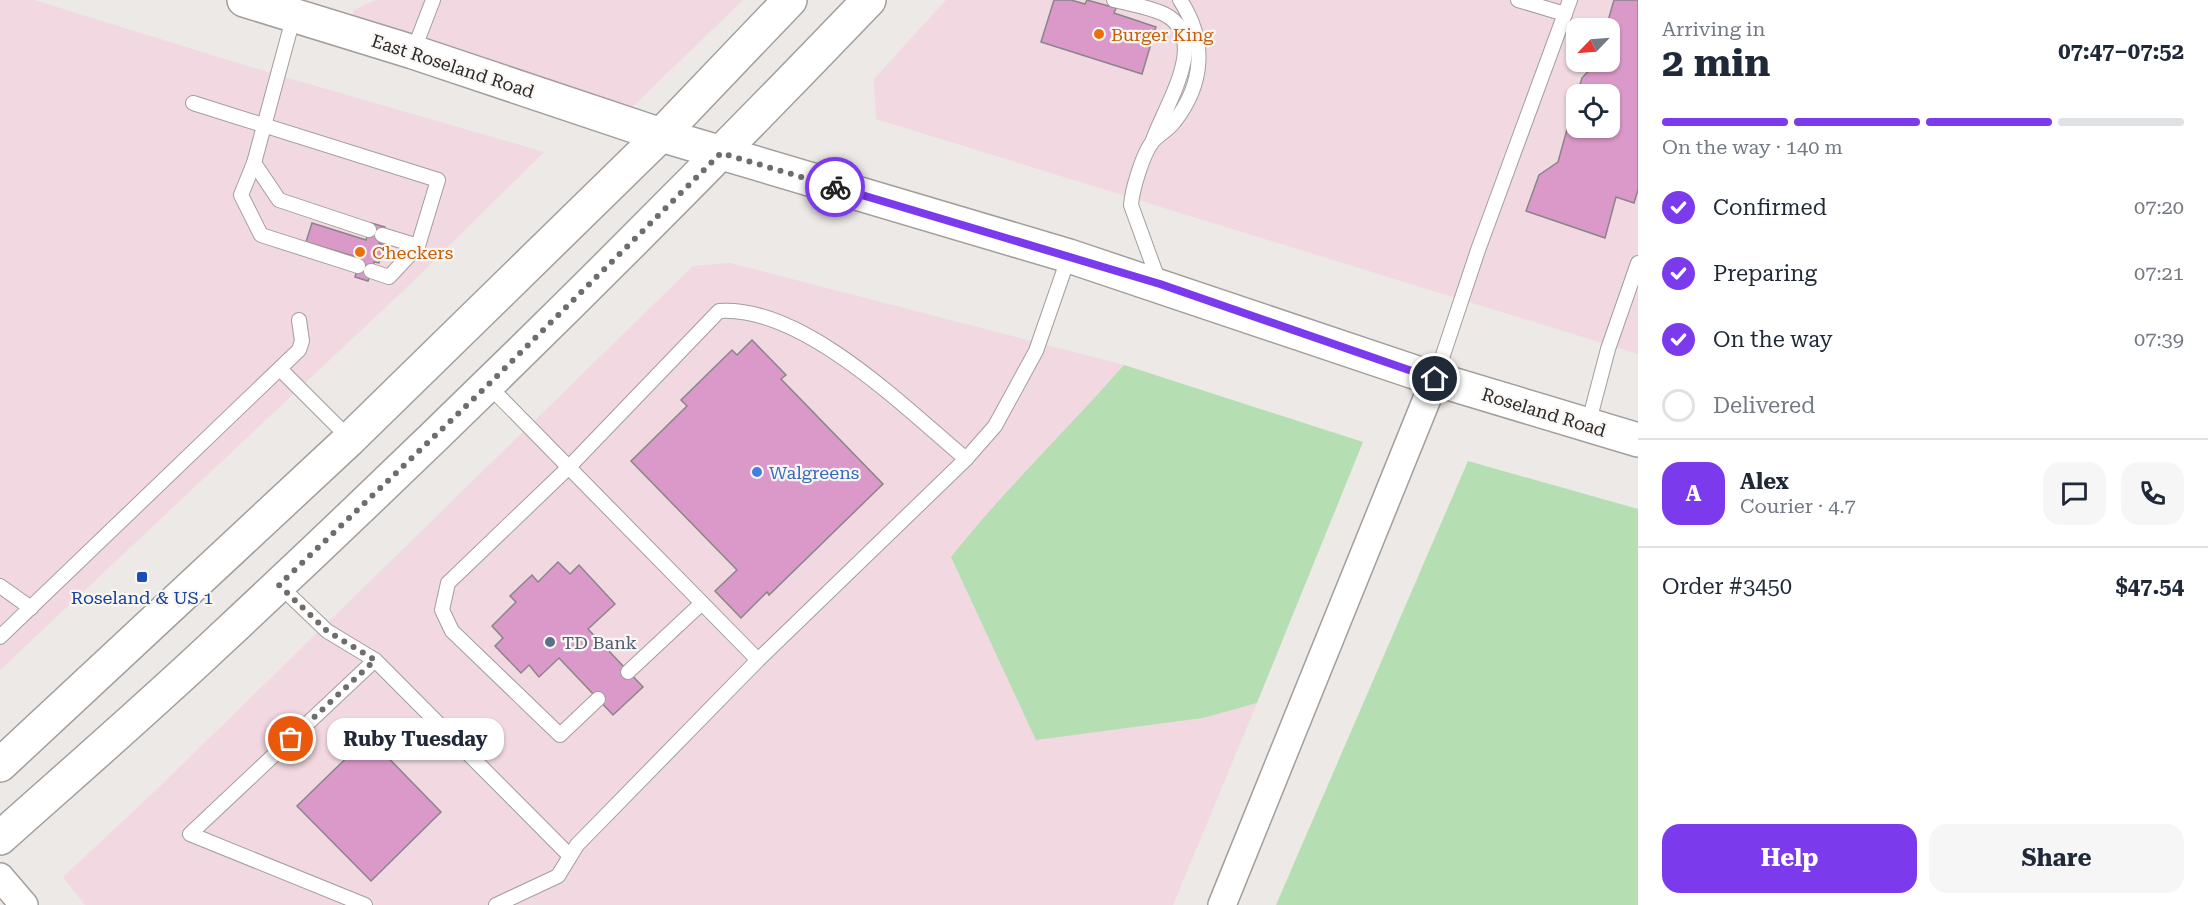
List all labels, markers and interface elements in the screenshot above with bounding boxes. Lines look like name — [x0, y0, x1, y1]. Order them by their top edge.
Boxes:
text: Arriving in — [1662, 17, 1765, 41]
north arrow — [1566, 18, 1620, 72]
map controls — [1566, 18, 1620, 138]
place label: Burger King — [1111, 24, 1214, 45]
marker: Burger King — [1092, 27, 1106, 41]
street label: East Roseland Road — [369, 30, 537, 102]
text: 07:47–07:52 — [2058, 39, 2184, 64]
text: 2 min — [1662, 40, 1770, 86]
button: locate — [1566, 84, 1620, 138]
text: On the way · 140 m — [1662, 135, 1843, 159]
courier — [805, 157, 865, 217]
icon: bike — [819, 171, 852, 204]
icon: check — [1662, 191, 1695, 224]
text: Confirmed — [1713, 195, 1827, 220]
text: 07:20 — [2134, 195, 2184, 219]
place label: Checkers — [372, 242, 453, 263]
marker: Checkers — [353, 245, 367, 259]
icon: check — [1662, 257, 1695, 290]
text: Preparing — [1713, 261, 1817, 286]
text: 07:21 — [2134, 261, 2184, 285]
icon: check — [1662, 323, 1695, 356]
text: On the way — [1713, 327, 1833, 352]
text: 07:39 — [2134, 327, 2184, 351]
pin — [1409, 353, 1460, 404]
icon: home — [1418, 362, 1451, 395]
street label: Roseland Road — [1479, 383, 1609, 441]
text: Delivered — [1713, 393, 1815, 418]
place label: Walgreens — [769, 462, 859, 483]
button: chat — [2043, 462, 2106, 525]
button: phone — [2121, 462, 2184, 525]
marker: Walgreens — [750, 465, 764, 479]
text: Alex — [1740, 469, 1789, 494]
text: A — [1686, 481, 1701, 506]
text: Courier · 4.7 — [1740, 494, 1856, 518]
marker: Roseland & US 1 — [135, 570, 149, 584]
text: Order #3450 — [1662, 574, 1792, 599]
text: $47.54 — [2115, 574, 2184, 599]
place label: Roseland & US 1 — [71, 587, 213, 608]
place label: TD Bank — [562, 632, 637, 653]
marker: TD Bank — [543, 635, 557, 649]
pin — [265, 713, 316, 764]
callout: Ruby Tuesday — [327, 718, 504, 760]
icon: bag — [274, 722, 307, 755]
text: Ruby Tuesday — [343, 727, 488, 751]
button: Help — [1662, 824, 1917, 893]
button: Share — [1929, 824, 2184, 893]

